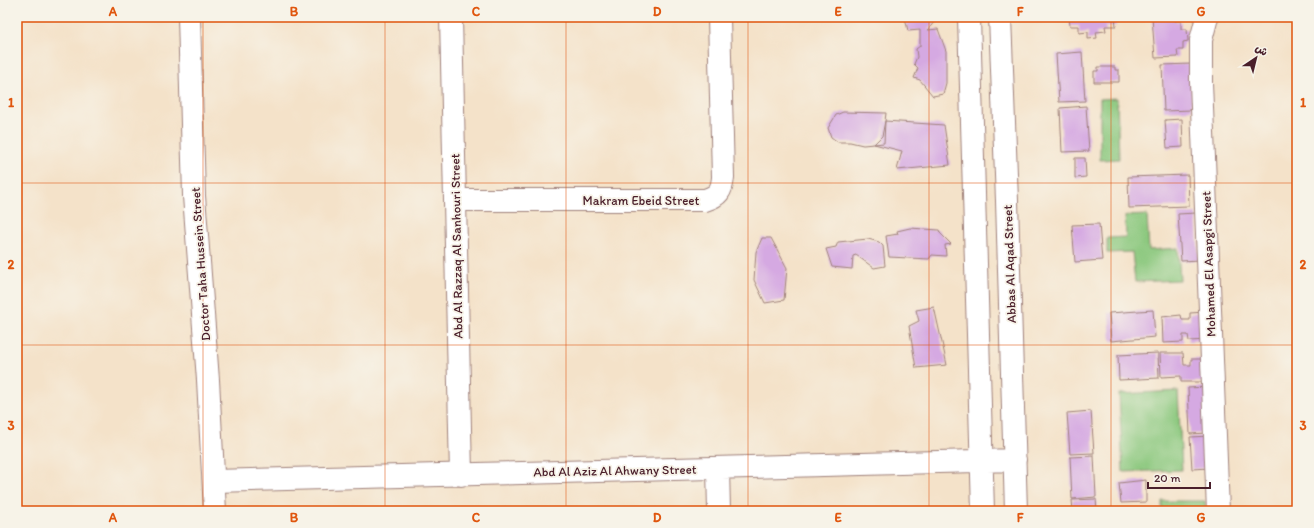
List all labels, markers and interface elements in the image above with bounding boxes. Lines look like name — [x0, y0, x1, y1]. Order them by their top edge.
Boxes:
text: A — [108, 4, 118, 19]
text: B — [290, 4, 299, 19]
text: C — [472, 4, 481, 19]
text: D — [653, 4, 662, 19]
text: E — [834, 4, 842, 19]
text: F — [1017, 4, 1024, 19]
text: G — [1197, 4, 1206, 19]
north arrow — [1236, 38, 1276, 78]
text: ش — [1253, 41, 1270, 59]
text: 1 — [8, 95, 14, 110]
text: 1 — [1300, 95, 1306, 110]
street label: Abd Al Razzaq Al Sanhouri Street — [447, 153, 466, 339]
street label: Doctor Taha Hussein Street — [188, 187, 213, 341]
street label: Mohamed El Asapgi Street — [1198, 191, 1219, 337]
street label: Makram Ebeid Street — [583, 193, 700, 208]
street label: Abbas Al Aqad Street — [1000, 204, 1019, 323]
text: 2 — [8, 257, 15, 272]
text: 2 — [1300, 257, 1307, 272]
text: 3 — [7, 418, 15, 433]
text: 3 — [1299, 418, 1307, 433]
street label: Abd Al Aziz Al Ahwany Street — [533, 462, 697, 479]
scale bar — [1148, 464, 1210, 490]
text: 20 m — [1154, 471, 1181, 485]
text: A — [108, 510, 118, 525]
text: B — [290, 510, 299, 525]
text: C — [472, 510, 481, 525]
text: D — [653, 510, 662, 525]
text: E — [834, 510, 842, 525]
text: F — [1017, 510, 1024, 525]
text: G — [1197, 510, 1206, 525]

